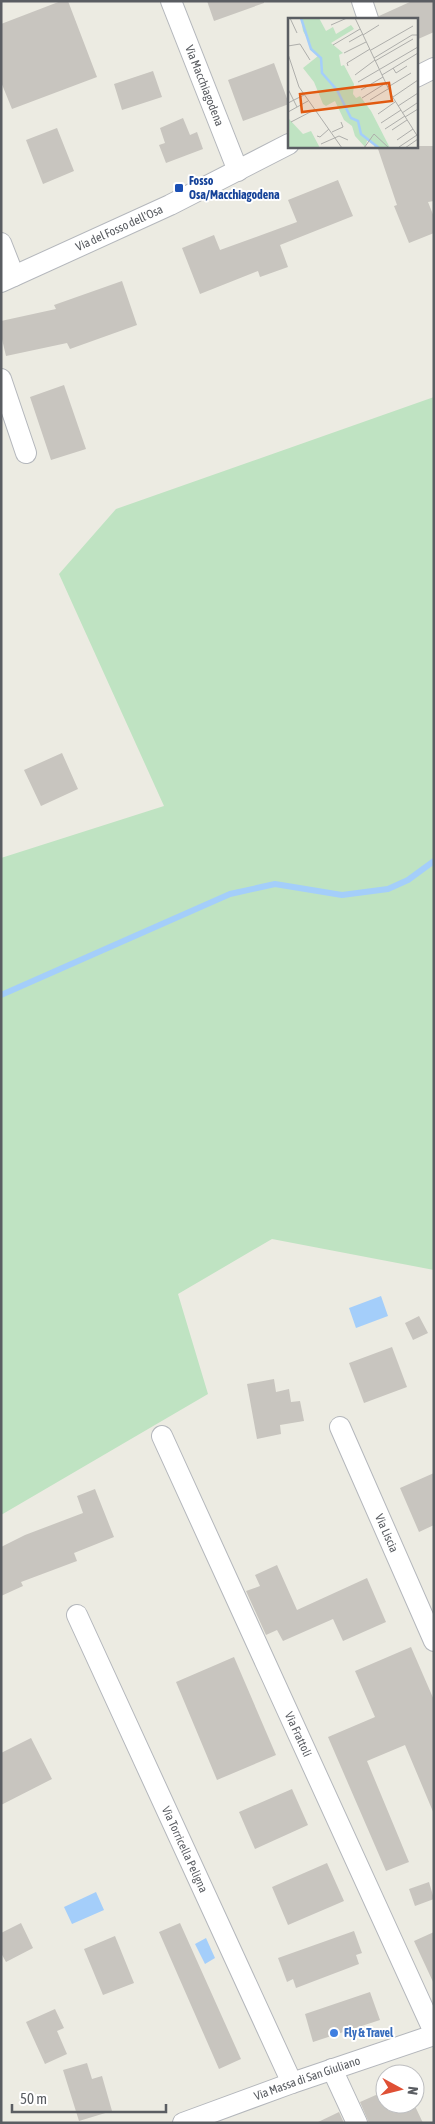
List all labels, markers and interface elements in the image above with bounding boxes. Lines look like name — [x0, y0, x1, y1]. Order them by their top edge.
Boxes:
inset map — [288, 18, 418, 148]
street label: Via Macchiagodena — [182, 43, 227, 128]
place label: Fosso Osa/Macchiagodena — [189, 174, 280, 202]
marker: Fosso Osa/Macchiagodena — [173, 182, 185, 194]
street label: Via del Fosso dell'Osa — [73, 202, 165, 254]
street label: Via Liscia — [372, 1512, 401, 1555]
street label: Via Frattoli — [282, 1710, 314, 1759]
street label: Via Torricella Peligna — [159, 1804, 211, 1895]
place label: Fly & Travel — [344, 2026, 394, 2040]
marker: Fly & Travel — [328, 2027, 340, 2039]
street label: Via Massa di San Giuliano — [252, 2053, 362, 2103]
north arrow — [375, 2064, 425, 2114]
scale bar — [12, 2082, 166, 2114]
text: N — [404, 2086, 421, 2096]
text: 50 m — [20, 2090, 47, 2107]

